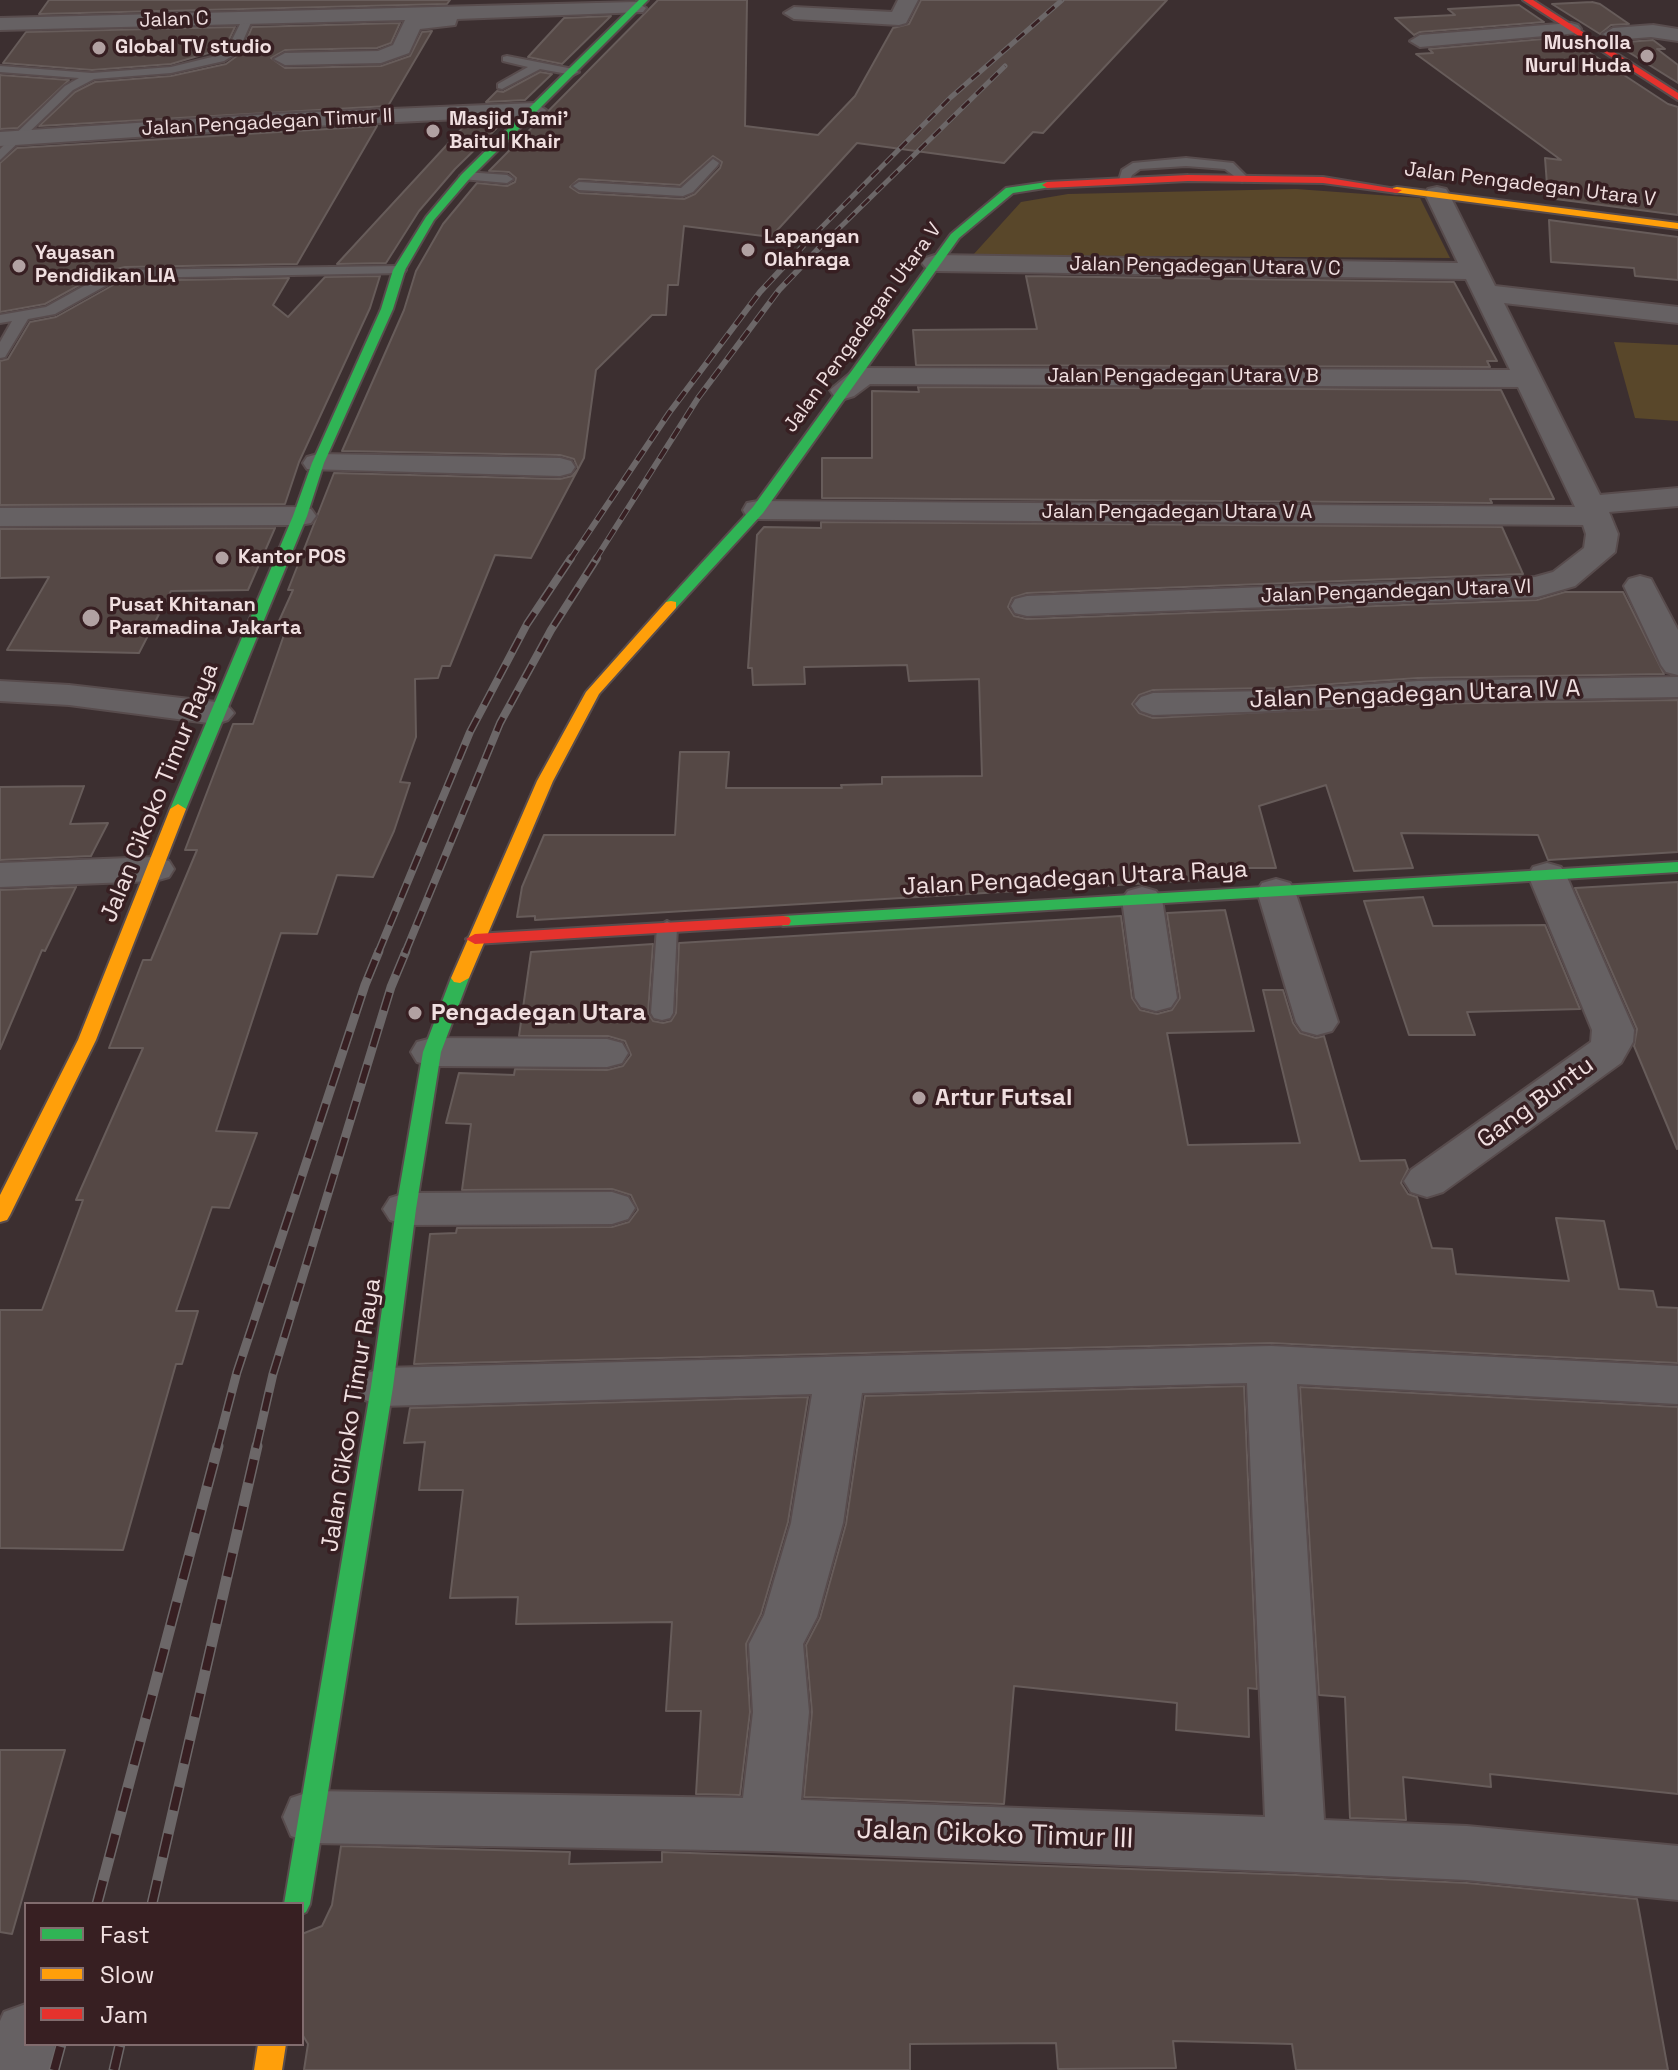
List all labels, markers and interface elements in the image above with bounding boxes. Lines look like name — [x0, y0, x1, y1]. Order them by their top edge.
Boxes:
street label: Jalan C — [139, 7, 209, 33]
place label: Musholla Nurul Huda — [1525, 32, 1631, 79]
place label: Global TV studio — [115, 36, 272, 60]
marker: Global TV studio — [90, 39, 108, 57]
marker: Musholla Nurul Huda — [1638, 47, 1656, 65]
street label: Jalan Pengadegan Timur II — [141, 104, 393, 142]
place label: Masjid Jami' Baitul Khair — [449, 108, 568, 155]
marker: Masjid Jami' Baitul Khair — [424, 122, 442, 140]
street label: Jalan Pengadegan Utara V — [1403, 158, 1657, 212]
street label: Jalan Pengadegan Utara V — [779, 219, 947, 437]
place label: Lapangan Olahraga — [764, 226, 860, 273]
marker: Lapangan Olahraga — [739, 241, 757, 259]
place label: Yayasan Pendidikan LIA — [35, 242, 176, 289]
street label: Jalan Pengadegan Utara V C — [1069, 253, 1341, 281]
marker: Yayasan Pendidikan LIA — [10, 257, 28, 275]
street label: Jalan Pengadegan Utara V B — [1047, 365, 1319, 389]
street label: Jalan Pengadegan Utara V A — [1042, 501, 1312, 525]
place label: Kantor POS — [238, 546, 346, 570]
marker: Kantor POS — [213, 549, 231, 567]
street label: Jalan Pengandegan Utara VI — [1260, 575, 1532, 609]
place label: Pusat Khitanan Paramadina Jakarta — [109, 594, 301, 641]
marker: Pusat Khitanan Paramadina Jakarta — [80, 607, 102, 629]
street label: Jalan Cikoko Timur Raya — [95, 659, 225, 927]
street label: Jalan Pengadegan Utara IV A — [1249, 675, 1581, 715]
street label: Jalan Pengadegan Utara Raya — [901, 856, 1249, 902]
place label: Pengadegan Utara — [431, 999, 646, 1027]
marker: Pengadegan Utara — [406, 1004, 424, 1022]
street label: Gang Buntu — [1472, 1051, 1600, 1155]
place label: Artur Futsal — [935, 1084, 1072, 1112]
marker: Artur Futsal — [910, 1089, 928, 1107]
street label: Jalan Cikoko Timur Raya — [316, 1276, 388, 1554]
street label: Jalan Cikoko Timur III — [856, 1813, 1134, 1857]
legend — [24, 1902, 304, 2046]
text: Fast — [100, 1919, 150, 1950]
text: Slow — [100, 1959, 154, 1990]
text: Jam — [100, 1999, 148, 2030]

